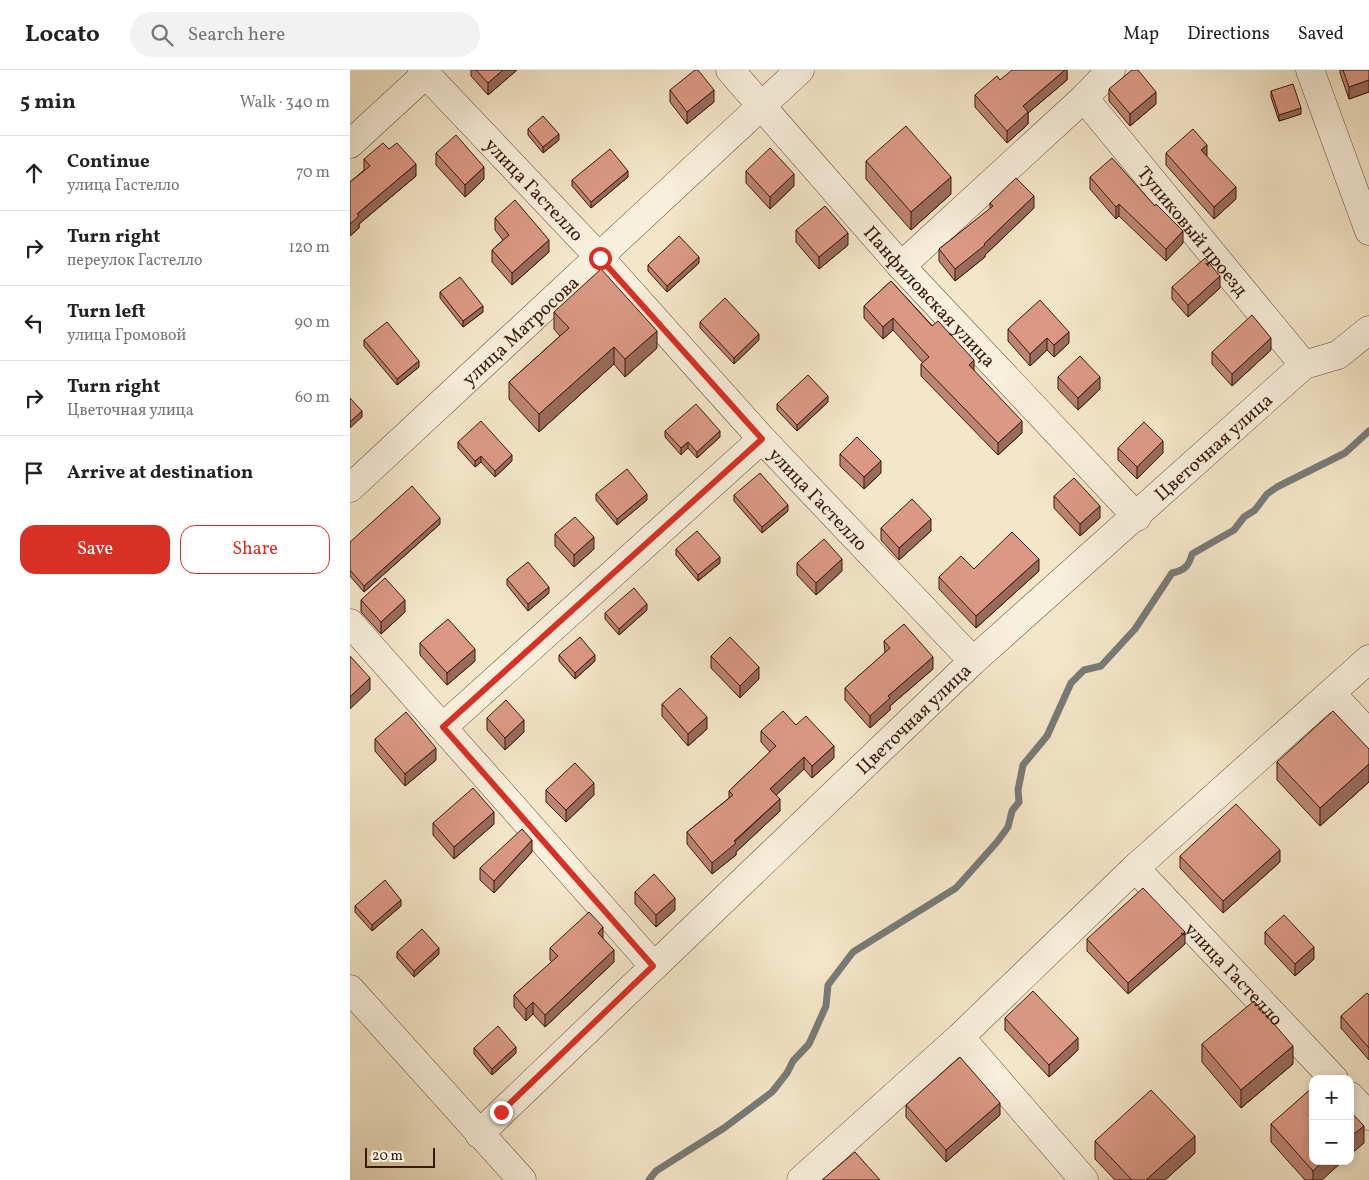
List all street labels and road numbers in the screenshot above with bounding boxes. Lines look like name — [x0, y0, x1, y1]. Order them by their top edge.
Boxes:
street label: улица Гастелло — [478, 133, 589, 248]
street label: Тупиковый проезд — [1130, 161, 1253, 303]
street label: Панфиловская улица — [857, 221, 1001, 374]
street label: улица Матросова — [457, 271, 586, 393]
street label: Цветочная улица — [1150, 388, 1279, 508]
street label: улица Гастелло — [762, 443, 873, 557]
street label: Цветочная улица — [851, 658, 978, 781]
street label: улица Гастелло — [1178, 917, 1288, 1032]

